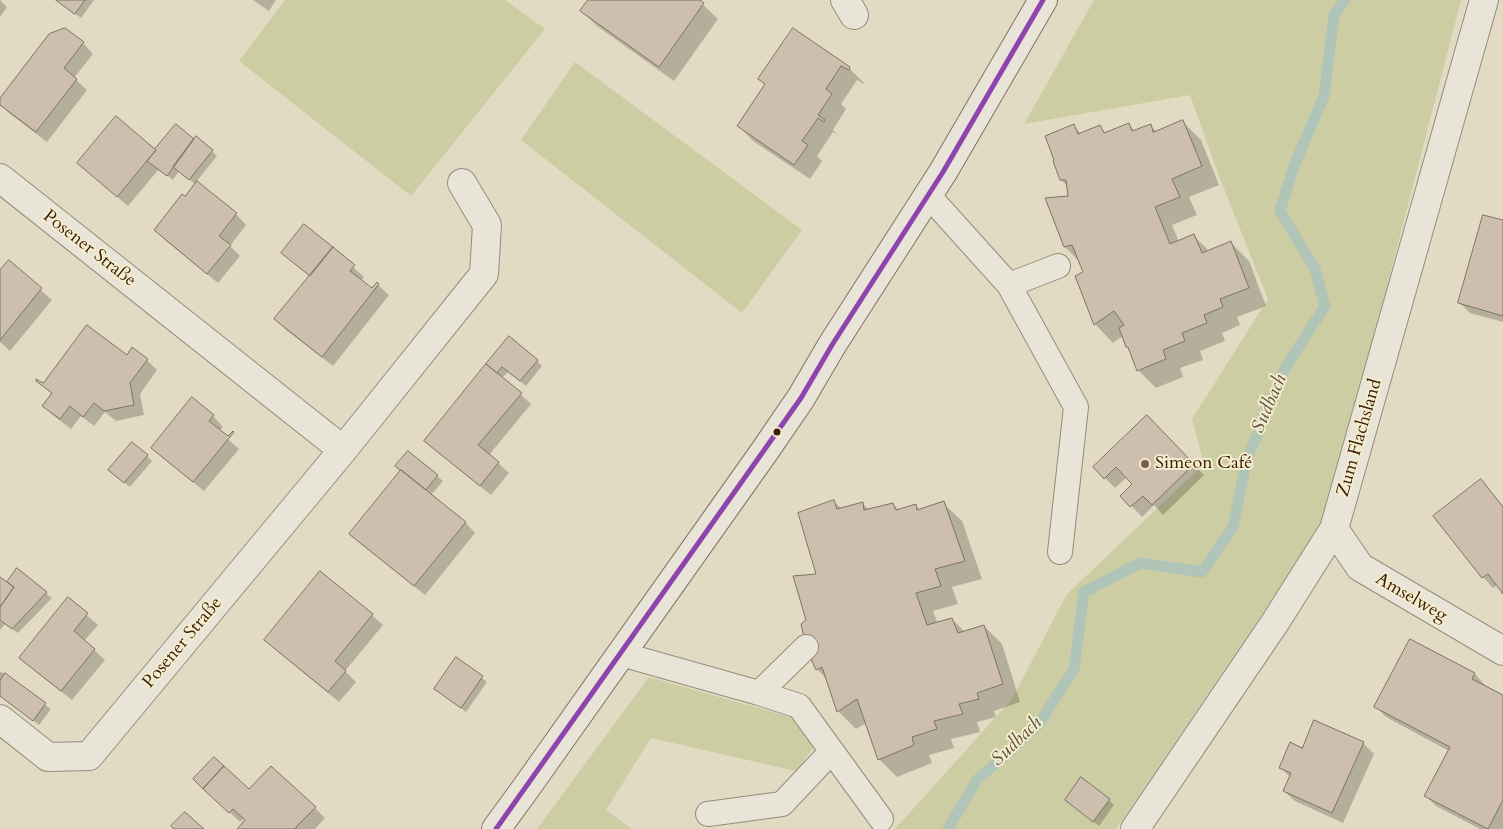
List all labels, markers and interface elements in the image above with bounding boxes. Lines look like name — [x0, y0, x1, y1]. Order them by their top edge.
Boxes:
street label: Posener Straße — [38, 206, 140, 292]
water label: Sudbach — [1247, 371, 1293, 437]
street label: Zum Flachsland — [1333, 377, 1387, 499]
unlabelled marker — [772, 427, 782, 437]
place label: Simeon Café — [1155, 453, 1252, 475]
marker: Simeon Café — [1139, 458, 1151, 470]
street label: Amselweg — [1371, 569, 1451, 627]
street label: Posener Straße — [139, 593, 227, 693]
water label: Sudbach — [987, 712, 1047, 772]

